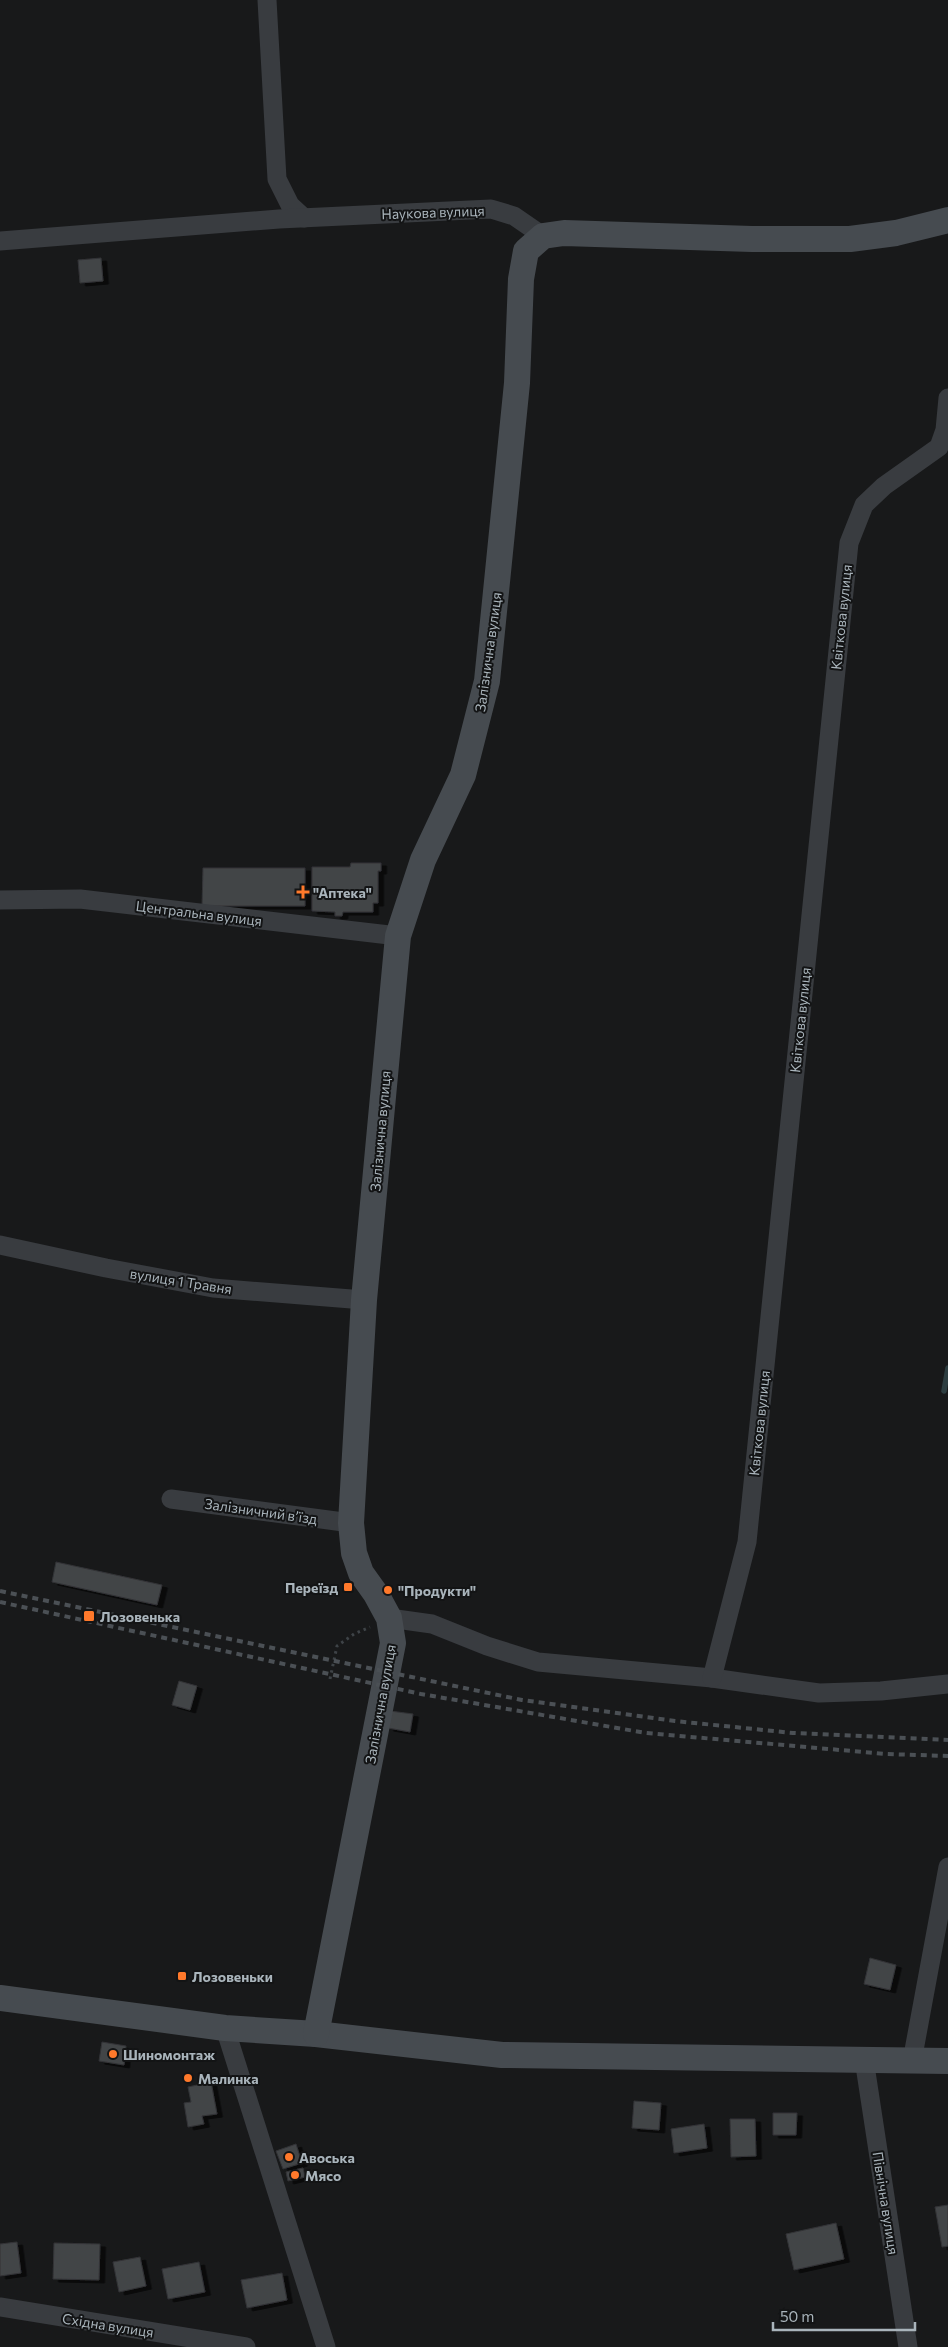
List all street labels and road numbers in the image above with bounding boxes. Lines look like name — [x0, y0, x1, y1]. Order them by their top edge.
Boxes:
street label: Наукова вулиця — [381, 202, 485, 222]
street label: Квіткова вулиця — [827, 564, 855, 670]
street label: Залізнична вулиця — [471, 591, 505, 713]
street label: Центральна вулиця — [135, 897, 263, 929]
street label: Квіткова вулиця — [786, 967, 814, 1073]
street label: Залізнична вулиця — [366, 1070, 394, 1192]
street label: вулиця 1 Травня — [129, 1265, 233, 1297]
street label: Квіткова вулиця — [745, 1370, 773, 1476]
street label: Залізничний в’їзд — [204, 1495, 318, 1527]
street label: Залізнична вулиця — [361, 1643, 399, 1765]
street label: Північна вулиця — [869, 2150, 903, 2256]
street label: Східна вулиця — [61, 2309, 155, 2341]

